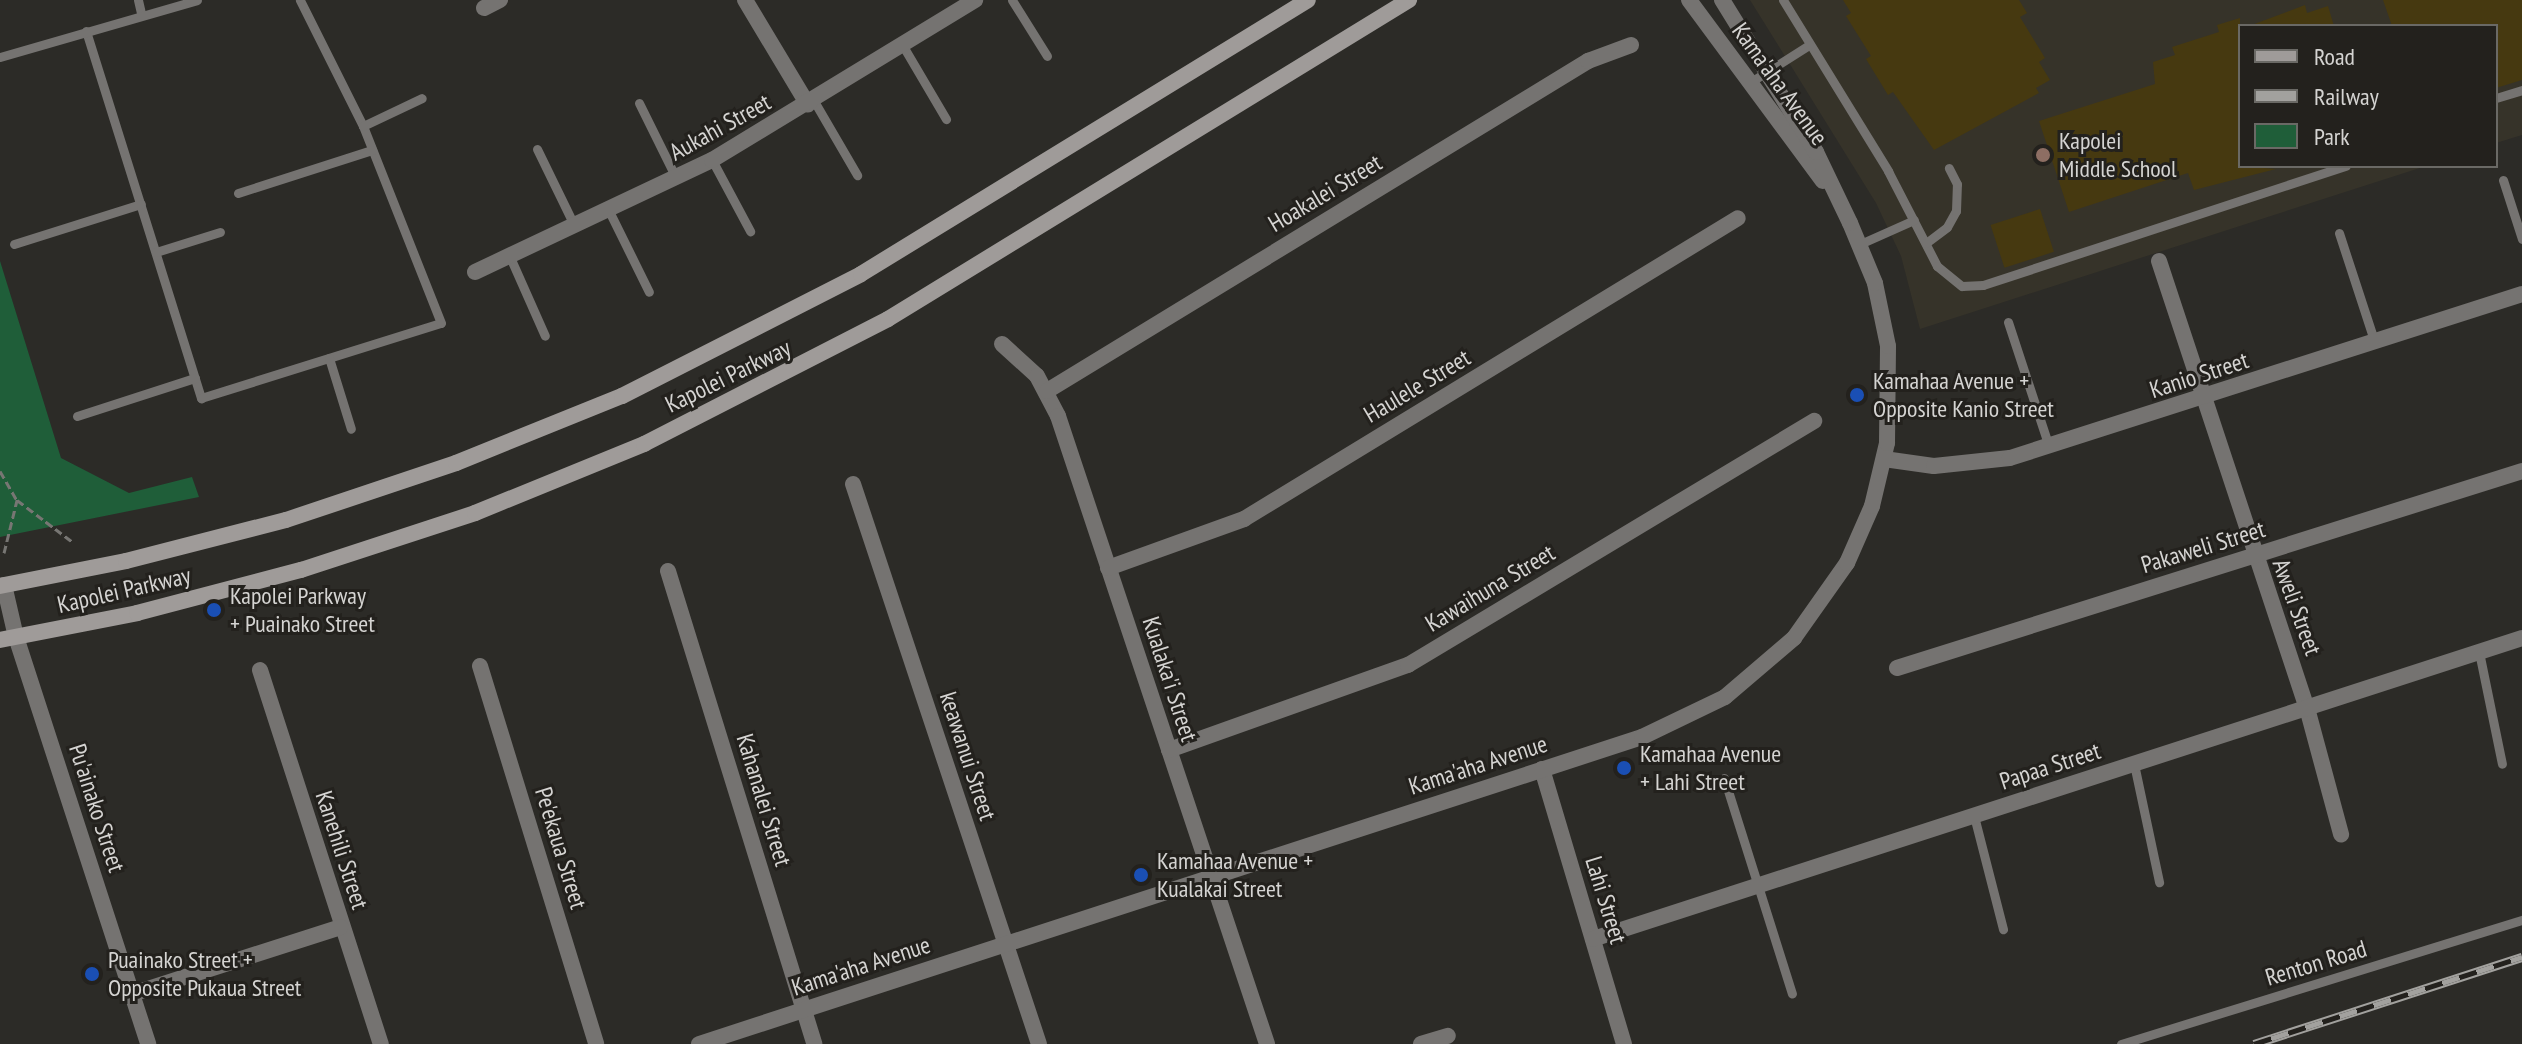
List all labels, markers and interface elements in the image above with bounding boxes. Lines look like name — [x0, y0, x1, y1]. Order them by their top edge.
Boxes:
street label: Kama'aha Avenue — [1726, 17, 1834, 151]
legend — [2238, 24, 2498, 168]
text: Road — [2314, 41, 2355, 72]
text: Railway — [2314, 81, 2379, 112]
street label: Aukahi Street — [664, 87, 776, 167]
text: Park — [2314, 121, 2350, 152]
place label: Kapolei Middle School — [2059, 127, 2177, 183]
marker: Kapolei Middle School — [2034, 146, 2052, 164]
street label: Hoakalei Street — [1263, 148, 1387, 238]
street label: Kapolei Parkway — [661, 333, 795, 419]
street label: Haulele Street — [1359, 343, 1475, 429]
street label: Kanio Street — [2146, 346, 2252, 404]
place label: Kamahaa Avenue + Opposite Kanio Street — [1873, 367, 2054, 423]
marker: Kamahaa Avenue + Opposite Kanio Street — [1848, 386, 1866, 404]
street label: Pakaweli Street — [2138, 515, 2268, 579]
street label: Kawaihuna Street — [1420, 538, 1560, 638]
street label: Aweli Street — [2266, 555, 2328, 659]
street label: Kapolei Parkway — [55, 561, 193, 619]
place label: Kapolei Parkway + Puainako Street — [230, 582, 375, 638]
marker: Kapolei Parkway + Puainako Street — [205, 601, 223, 619]
street label: Kualaka'i Street — [1136, 613, 1204, 745]
street label: keawanui Street — [934, 688, 1002, 824]
street label: Kama'aha Avenue — [1405, 729, 1551, 801]
street label: Kahanalei Street — [730, 730, 798, 870]
street label: Papaa Street — [1996, 736, 2104, 796]
street label: Pu'ainako Street — [63, 740, 131, 876]
place label: Kamahaa Avenue + Lahi Street — [1640, 740, 1782, 796]
marker: Kamahaa Avenue + Lahi Street — [1615, 759, 1633, 777]
street label: Pe'ekaua Street — [529, 784, 593, 912]
street label: Kanehili Street — [309, 787, 375, 913]
place label: Kamahaa Avenue + Kualakai Street — [1157, 847, 1314, 903]
street label: Lahi Street — [1579, 853, 1633, 947]
marker: Kamahaa Avenue + Kualakai Street — [1132, 866, 1150, 884]
street label: Kama'aha Avenue — [788, 930, 934, 1002]
street label: Renton Road — [2262, 934, 2370, 992]
place label: Puainako Street + Opposite Pukaua Street — [108, 946, 301, 1002]
marker: Puainako Street + Opposite Pukaua Street — [83, 965, 101, 983]

